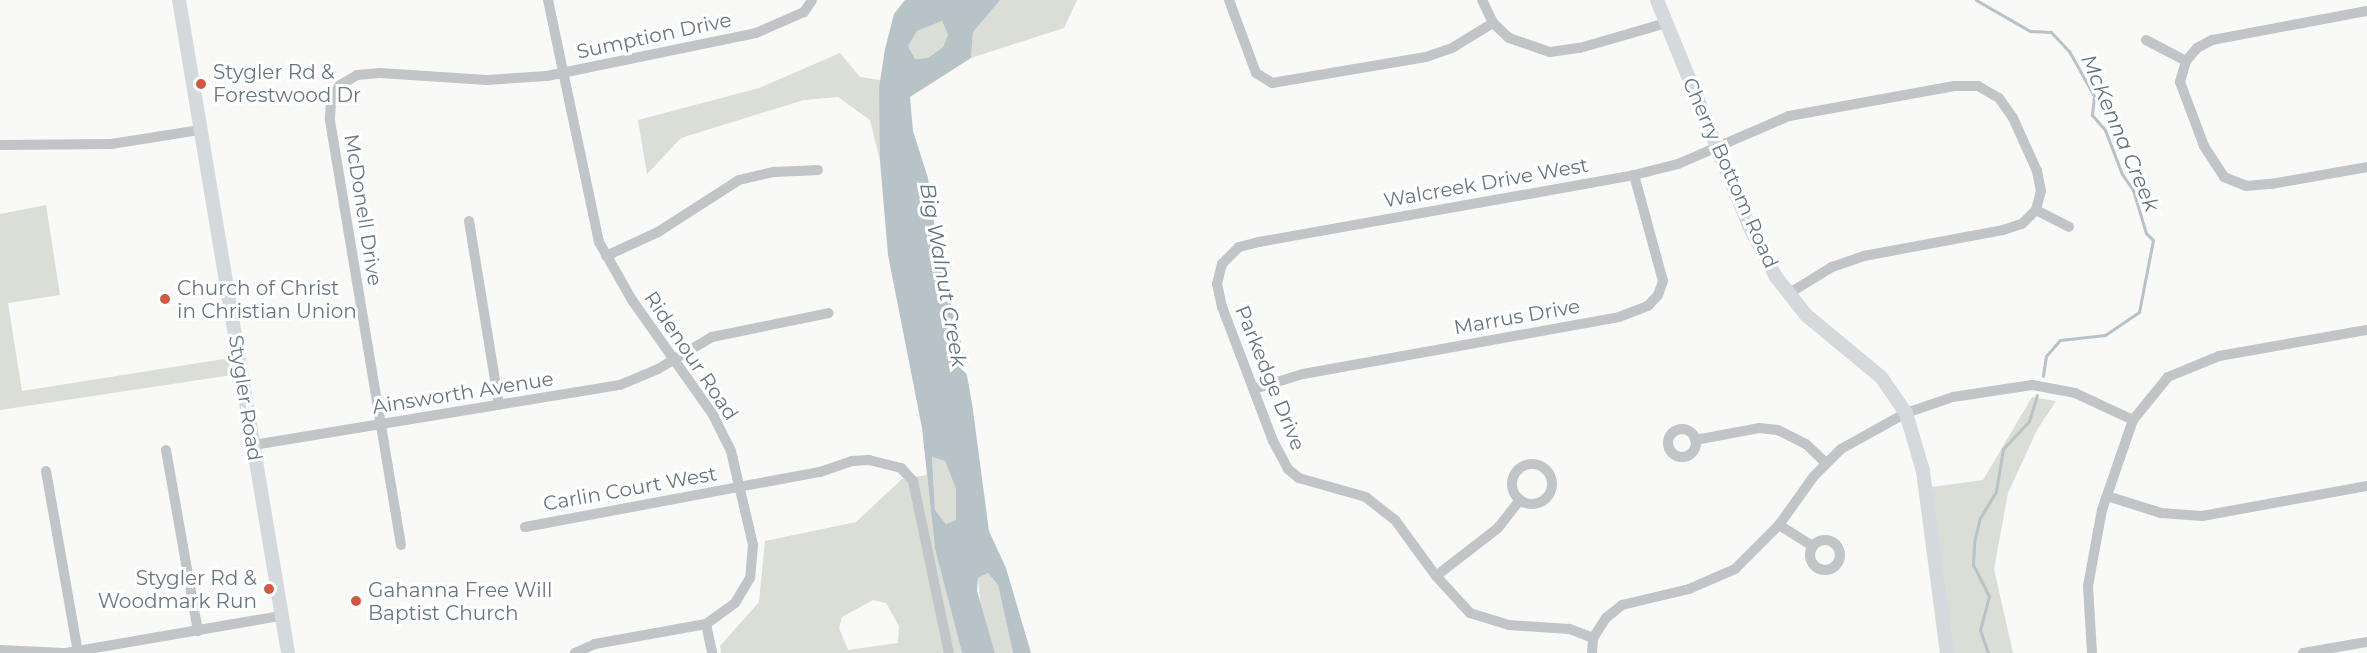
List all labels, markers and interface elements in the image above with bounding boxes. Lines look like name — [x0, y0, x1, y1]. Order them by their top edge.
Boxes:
street label: Sumption Drive — [574, 8, 734, 64]
water label: McKenna Creek — [2076, 51, 2164, 215]
place label: Stygler Rd & Forestwood Dr — [213, 60, 361, 107]
street label: Cherry Bottom Road — [1677, 74, 1783, 272]
marker: Stygler Rd & Forestwood Dr — [194, 77, 208, 91]
street label: McDonell Drive — [339, 132, 387, 288]
street label: Walcreek Drive West — [1382, 153, 1590, 213]
water label: Big Walnut Creek — [914, 181, 972, 369]
place label: Church of Christ in Christian Union — [177, 276, 357, 323]
street label: Ridenour Road — [639, 287, 743, 425]
marker: Church of Christ in Christian Union — [158, 292, 172, 306]
street label: Marrus Drive — [1452, 294, 1582, 340]
street label: Parkedge Drive — [1230, 302, 1310, 454]
street label: Stygler Road — [223, 333, 267, 463]
street label: Ainsworth Avenue — [371, 367, 555, 419]
street label: Carlin Court West — [541, 462, 719, 516]
place label: Stygler Rd & Woodmark Run — [98, 566, 257, 613]
place label: Gahanna Free Will Baptist Church — [368, 578, 552, 625]
marker: Stygler Rd & Woodmark Run — [262, 582, 276, 596]
marker: Gahanna Free Will Baptist Church — [349, 594, 363, 608]

